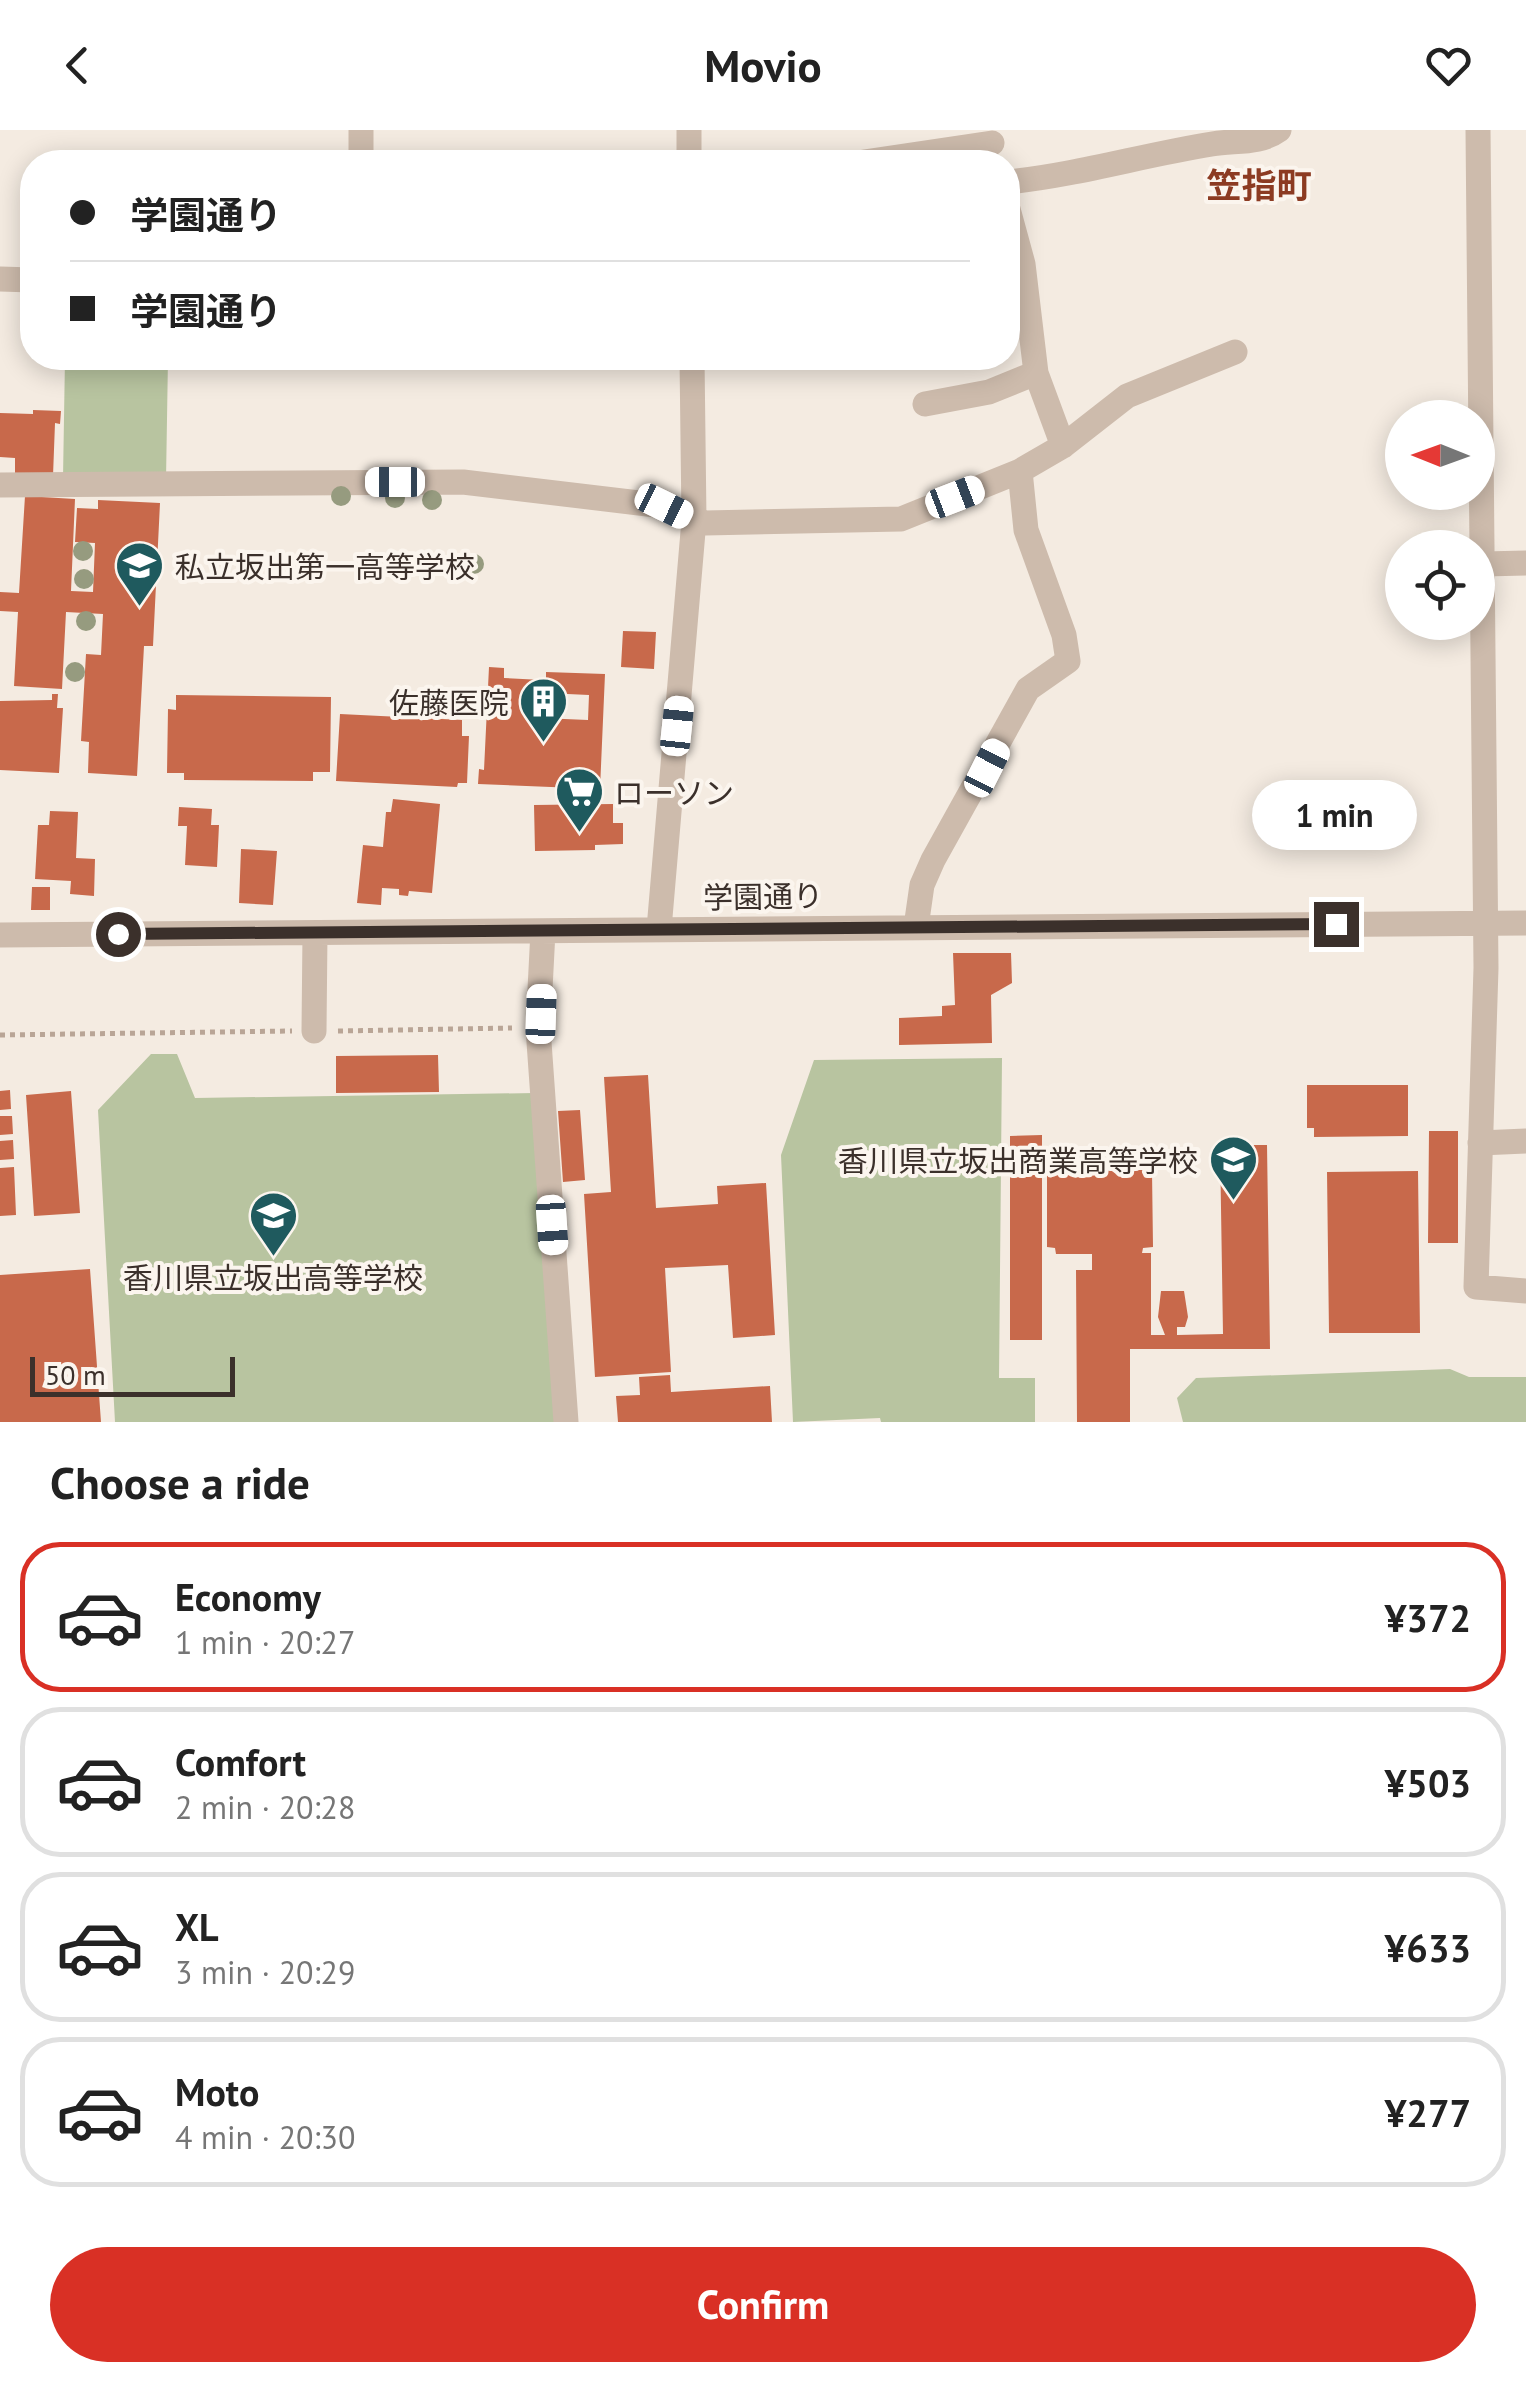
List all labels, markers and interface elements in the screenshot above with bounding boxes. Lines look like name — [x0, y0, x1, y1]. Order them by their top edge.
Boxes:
text: Movio — [704, 36, 822, 94]
icon: back — [50, 38, 105, 93]
icon: heart — [1421, 38, 1476, 93]
district label: 笠指町 — [1206, 162, 1312, 208]
text: 学園通り — [130, 190, 282, 239]
text: 学園通り — [130, 286, 282, 335]
north arrow — [1385, 400, 1495, 510]
map controls — [1385, 400, 1495, 640]
car — [365, 467, 425, 497]
car — [922, 472, 988, 522]
car — [630, 479, 698, 533]
button: locate — [1385, 530, 1495, 640]
school or university icon: 私立坂出第一高等学校 — [114, 540, 166, 608]
place label: 私立坂出第一高等学校 — [175, 547, 475, 586]
building icon: 佐藤医院 — [518, 676, 570, 744]
place label: 佐藤医院 — [389, 683, 509, 722]
car — [659, 695, 695, 757]
car — [960, 734, 1014, 802]
supermarket icon: ローソン — [553, 766, 605, 834]
place label: ローソン — [614, 773, 734, 812]
callout: 1 min — [1254, 779, 1418, 849]
text: 1 min — [1295, 794, 1374, 836]
street label: 学園通り — [703, 875, 823, 917]
route end — [1314, 902, 1359, 947]
route start — [96, 912, 141, 957]
car — [525, 983, 557, 1045]
school or university icon: 香川県立坂出商業高等学校 — [1207, 1134, 1259, 1202]
place label: 香川県立坂出商業高等学校 — [838, 1141, 1198, 1180]
school or university icon: 香川県立坂出高等学校 — [247, 1190, 299, 1258]
car — [535, 1194, 569, 1256]
place label: 香川県立坂出高等学校 — [123, 1258, 423, 1297]
scale bar — [30, 1352, 235, 1396]
text: 50 m — [45, 1356, 106, 1393]
text: Choose a ride — [50, 1453, 310, 1511]
icon: car — [55, 1572, 145, 1662]
text: Economy — [175, 1572, 321, 1621]
text: ¥372 — [1385, 1593, 1471, 1642]
text: 1 min · 20:27 — [175, 1621, 355, 1663]
icon: car — [55, 1737, 145, 1827]
text: Comfort — [175, 1737, 306, 1786]
text: ¥503 — [1385, 1758, 1471, 1807]
text: 2 min · 20:28 — [175, 1786, 355, 1828]
icon: car — [55, 1902, 145, 1992]
text: XL — [175, 1902, 219, 1951]
text: ¥633 — [1385, 1923, 1471, 1972]
text: 3 min · 20:29 — [175, 1951, 355, 1993]
icon: car — [55, 2067, 145, 2157]
text: Moto — [175, 2067, 259, 2116]
text: ¥277 — [1385, 2088, 1471, 2137]
text: 4 min · 20:30 — [175, 2116, 355, 2158]
button: Confirm — [50, 2247, 1476, 2362]

